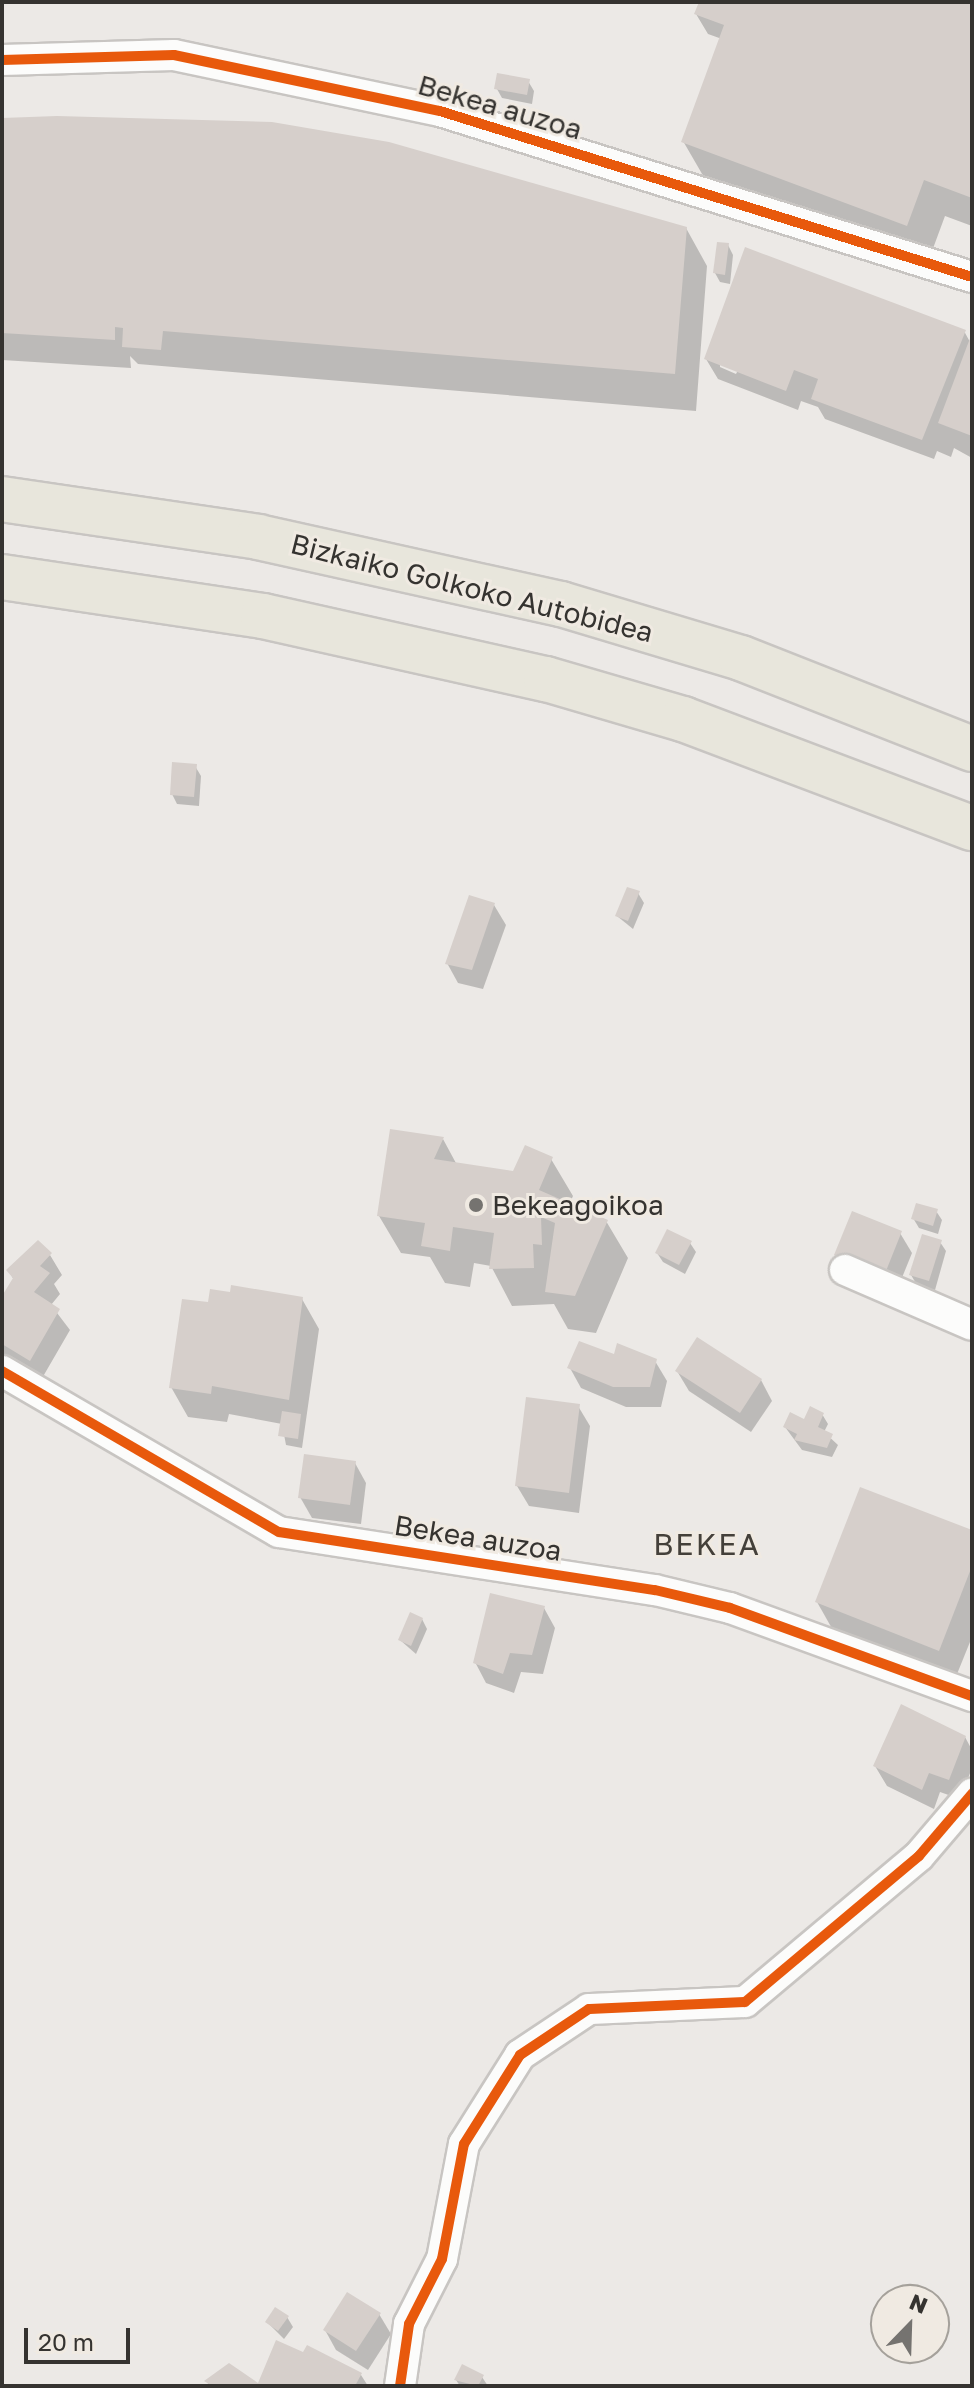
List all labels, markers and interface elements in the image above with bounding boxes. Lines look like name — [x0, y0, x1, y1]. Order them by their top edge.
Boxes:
street label: Bekea auzoa — [414, 68, 586, 146]
street label: Bizkaiko Golkoko Autobidea — [287, 527, 657, 649]
place label: Bekeagoikoa — [492, 1188, 664, 1222]
marker: Bekeagoikoa — [467, 1196, 485, 1214]
street label: Bekea auzoa — [392, 1508, 564, 1568]
district label: BEKEA — [653, 1526, 761, 1562]
north arrow — [870, 2284, 950, 2364]
text: N — [906, 2288, 932, 2319]
scale bar — [28, 2312, 134, 2362]
text: 20 m — [38, 2327, 94, 2356]

